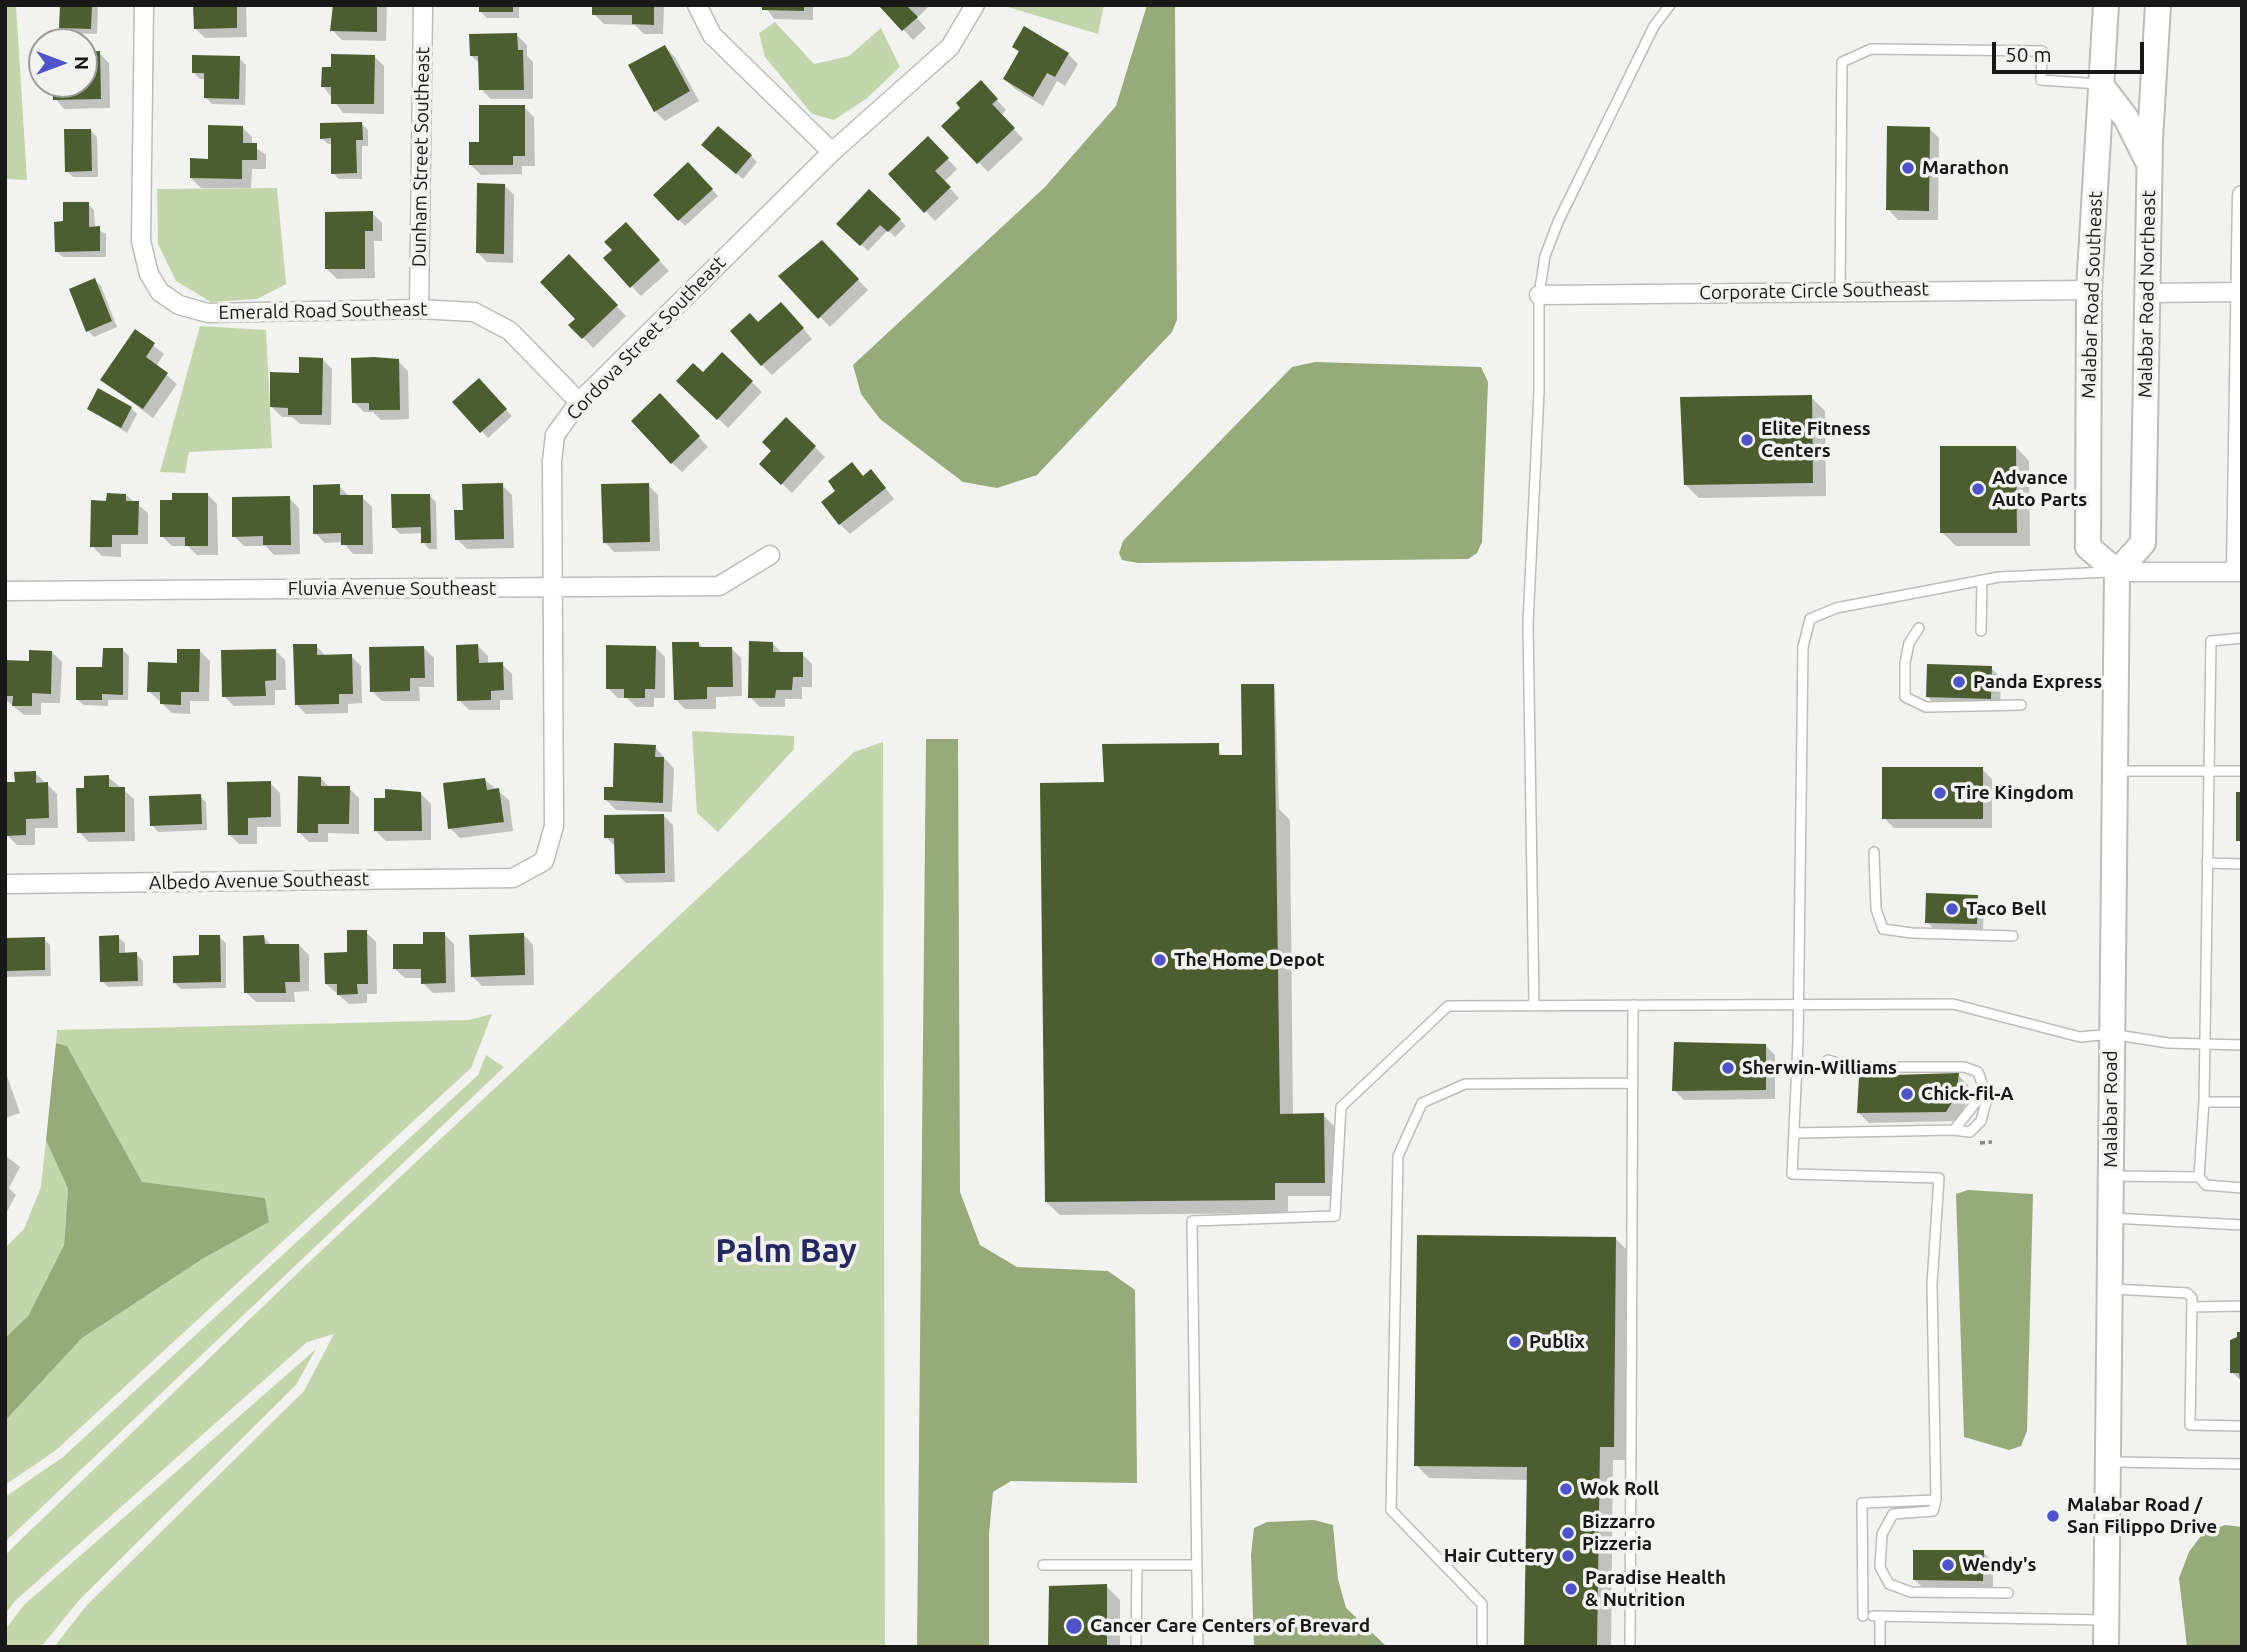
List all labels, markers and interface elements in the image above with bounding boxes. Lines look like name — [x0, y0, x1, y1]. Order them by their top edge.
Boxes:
north arrow — [28, 28, 98, 98]
scale bar — [1995, 28, 2147, 72]
text: 50 m — [2005, 42, 2052, 66]
street label: Dunham Street Southeast — [408, 47, 434, 267]
text: N — [71, 56, 93, 70]
place label: Marathon — [1922, 157, 2009, 179]
marker: Marathon — [1900, 160, 1916, 176]
street label: Malabar Road Northeast — [2134, 190, 2160, 398]
street label: Malabar Road Southeast — [2077, 191, 2107, 399]
street label: Cordova Street Southeast — [562, 251, 730, 425]
street label: Corporate Circle Southeast — [1699, 278, 1929, 304]
street label: Emerald Road Southeast — [218, 298, 428, 324]
place label: Elite Fitness Centers — [1761, 418, 1871, 462]
marker: Elite Fitness Centers — [1739, 432, 1755, 448]
place label: Advance Auto Parts — [1992, 467, 2087, 511]
marker: Advance Auto Parts — [1970, 481, 1986, 497]
street label: Fluvia Avenue Southeast — [288, 578, 496, 600]
place label: Panda Express — [1973, 671, 2102, 693]
marker: Panda Express — [1951, 674, 1967, 690]
place label: Tire Kingdom — [1954, 782, 2074, 804]
marker: Tire Kingdom — [1932, 785, 1948, 801]
street label: Albedo Avenue Southeast — [149, 868, 369, 894]
place label: Taco Bell — [1966, 898, 2046, 920]
marker: Taco Bell — [1944, 901, 1960, 917]
place label: The Home Depot — [1174, 949, 1325, 971]
marker: The Home Depot — [1152, 952, 1168, 968]
street label: Malabar Road — [2100, 1050, 2122, 1168]
place label: Sherwin-Williams — [1742, 1057, 1897, 1079]
marker: Sherwin-Williams — [1720, 1060, 1736, 1076]
place label: Chick-fil-A — [1921, 1083, 2014, 1105]
marker: Chick-fil-A — [1899, 1086, 1915, 1102]
district label: Palm Bay — [715, 1231, 857, 1271]
place label: Publix — [1529, 1331, 1585, 1353]
marker: Publix — [1507, 1334, 1523, 1350]
place label: Wok Roll — [1580, 1478, 1659, 1500]
marker: Wok Roll — [1558, 1481, 1574, 1497]
place label: Malabar Road / San Filippo Drive — [2067, 1494, 2217, 1538]
marker: Malabar Road / San Filippo Drive — [2045, 1508, 2061, 1524]
place label: Bizzarro Pizzeria — [1582, 1511, 1656, 1555]
marker: Bizzarro Pizzeria — [1560, 1525, 1576, 1541]
place label: Hair Cuttery — [1444, 1545, 1554, 1567]
marker: Hair Cuttery — [1560, 1548, 1576, 1564]
place label: Wendy's — [1962, 1554, 2037, 1576]
marker: Wendy's — [1940, 1557, 1956, 1573]
place label: Paradise Health & Nutrition — [1585, 1567, 1726, 1611]
marker: Paradise Health & Nutrition — [1563, 1581, 1579, 1597]
place label: Cancer Care Centers of Brevard — [1090, 1615, 1370, 1637]
marker: Cancer Care Centers of Brevard — [1064, 1616, 1084, 1636]

